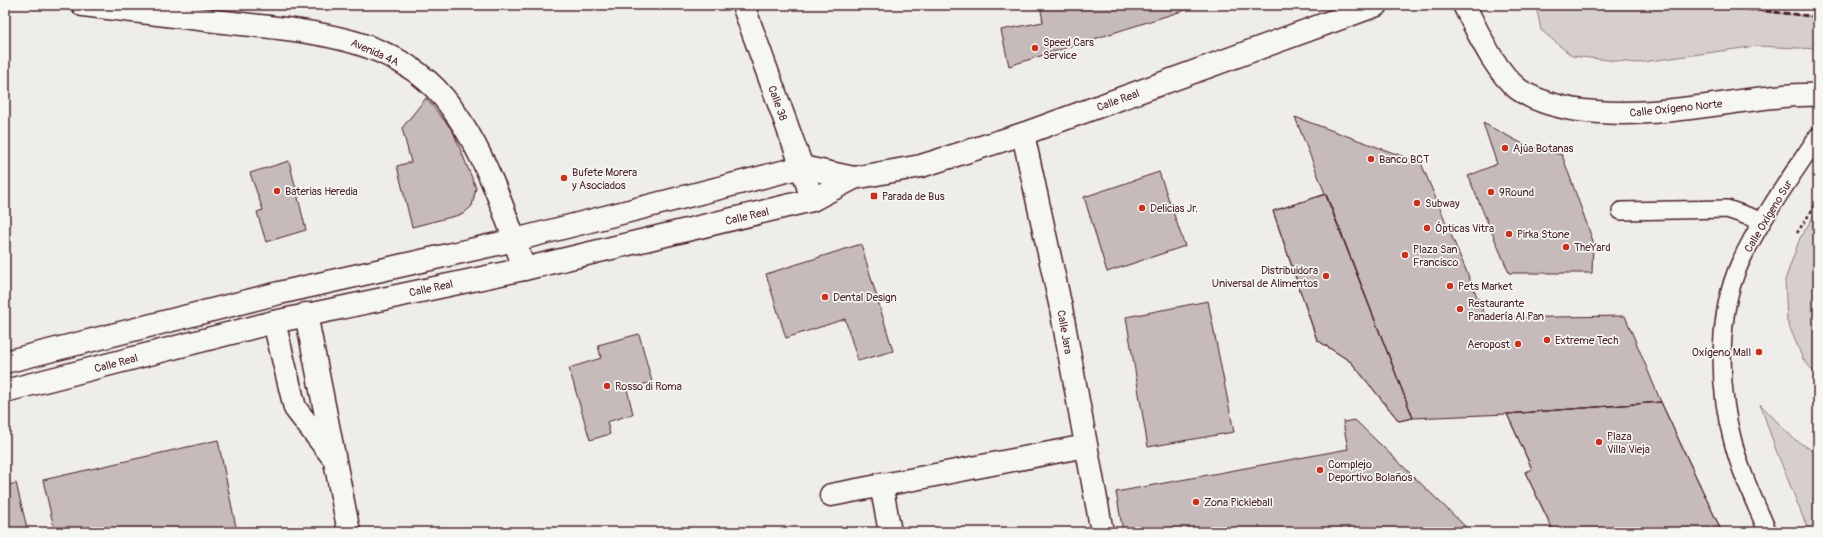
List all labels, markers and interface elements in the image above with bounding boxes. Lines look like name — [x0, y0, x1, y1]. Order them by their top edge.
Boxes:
street label: Avenida 4A — [349, 36, 401, 69]
place label: Speed Cars Service — [1043, 36, 1094, 62]
marker: Speed Cars Service — [1030, 43, 1040, 53]
street label: Calle 38 — [765, 84, 790, 123]
street label: Calle Real — [1095, 87, 1141, 114]
street label: Calle Oxígeno Norte — [1629, 97, 1724, 120]
place label: Ajúa Botanas — [1513, 142, 1574, 155]
marker: Ajúa Botanas — [1500, 143, 1510, 153]
place label: Banco BCT — [1379, 153, 1429, 166]
marker: Banco BCT — [1366, 154, 1376, 164]
place label: Bufete Morera y Asociados — [571, 166, 637, 192]
marker: Bufete Morera y Asociados — [559, 173, 569, 183]
street label: Calle Oxígeno Sur — [1742, 178, 1795, 255]
place label: Baterias Heredia — [285, 185, 358, 198]
marker: Baterias Heredia — [272, 186, 282, 196]
place label: 9Round — [1499, 186, 1534, 199]
marker: 9Round — [1486, 187, 1496, 197]
place label: Parada de Bus — [882, 190, 945, 203]
marker: Parada de Bus — [869, 191, 879, 201]
place label: Subway — [1425, 197, 1460, 210]
marker: Subway — [1412, 198, 1422, 208]
place label: Delicias Jr. — [1150, 202, 1198, 215]
marker: Delicias Jr. — [1137, 203, 1147, 213]
street label: Calle Real — [724, 205, 770, 228]
place label: Ópticas Vitra — [1435, 221, 1494, 235]
marker: Ópticas Vitra — [1422, 223, 1432, 233]
place label: Pirka Stone — [1517, 228, 1570, 241]
marker: Pirka Stone — [1504, 229, 1514, 239]
place label: TheYard — [1574, 241, 1611, 254]
marker: TheYard — [1561, 242, 1571, 252]
place label: Plaza San Francisco — [1413, 243, 1459, 269]
marker: Plaza San Francisco — [1400, 250, 1410, 260]
place label: Distribuidora Universal de Alimentos — [1212, 264, 1318, 290]
marker: Distribuidora Universal de Alimentos — [1321, 271, 1331, 281]
street label: Calle Real — [408, 278, 454, 299]
place label: Pets Market — [1458, 280, 1513, 293]
marker: Pets Market — [1445, 281, 1455, 291]
place label: Dental Design — [833, 291, 897, 304]
marker: Dental Design — [820, 292, 830, 302]
place label: Restaurante Panadería Al Pan — [1468, 297, 1544, 323]
marker: Restaurante Panadería Al Pan — [1455, 304, 1465, 314]
street label: Calle Jara — [1054, 309, 1075, 355]
place label: Extreme Tech — [1555, 334, 1618, 347]
marker: Extreme Tech — [1542, 335, 1552, 345]
place label: Aeropost — [1467, 338, 1511, 351]
marker: Aeropost — [1513, 339, 1523, 349]
place label: Oxígeno Mall — [1692, 346, 1751, 359]
marker: Oxígeno Mall — [1754, 347, 1764, 357]
street label: Calle Real — [93, 351, 139, 376]
place label: Rosso di Roma — [615, 380, 682, 393]
marker: Rosso di Roma — [602, 381, 612, 391]
place label: Plaza Villa Vieja — [1607, 430, 1650, 456]
marker: Plaza Villa Vieja — [1594, 437, 1604, 447]
place label: Complejo Deportivo Bolaños — [1328, 458, 1412, 484]
marker: Complejo Deportivo Bolaños — [1315, 465, 1325, 475]
place label: Zona Pickleball — [1204, 496, 1273, 509]
marker: Zona Pickleball — [1191, 497, 1201, 507]

